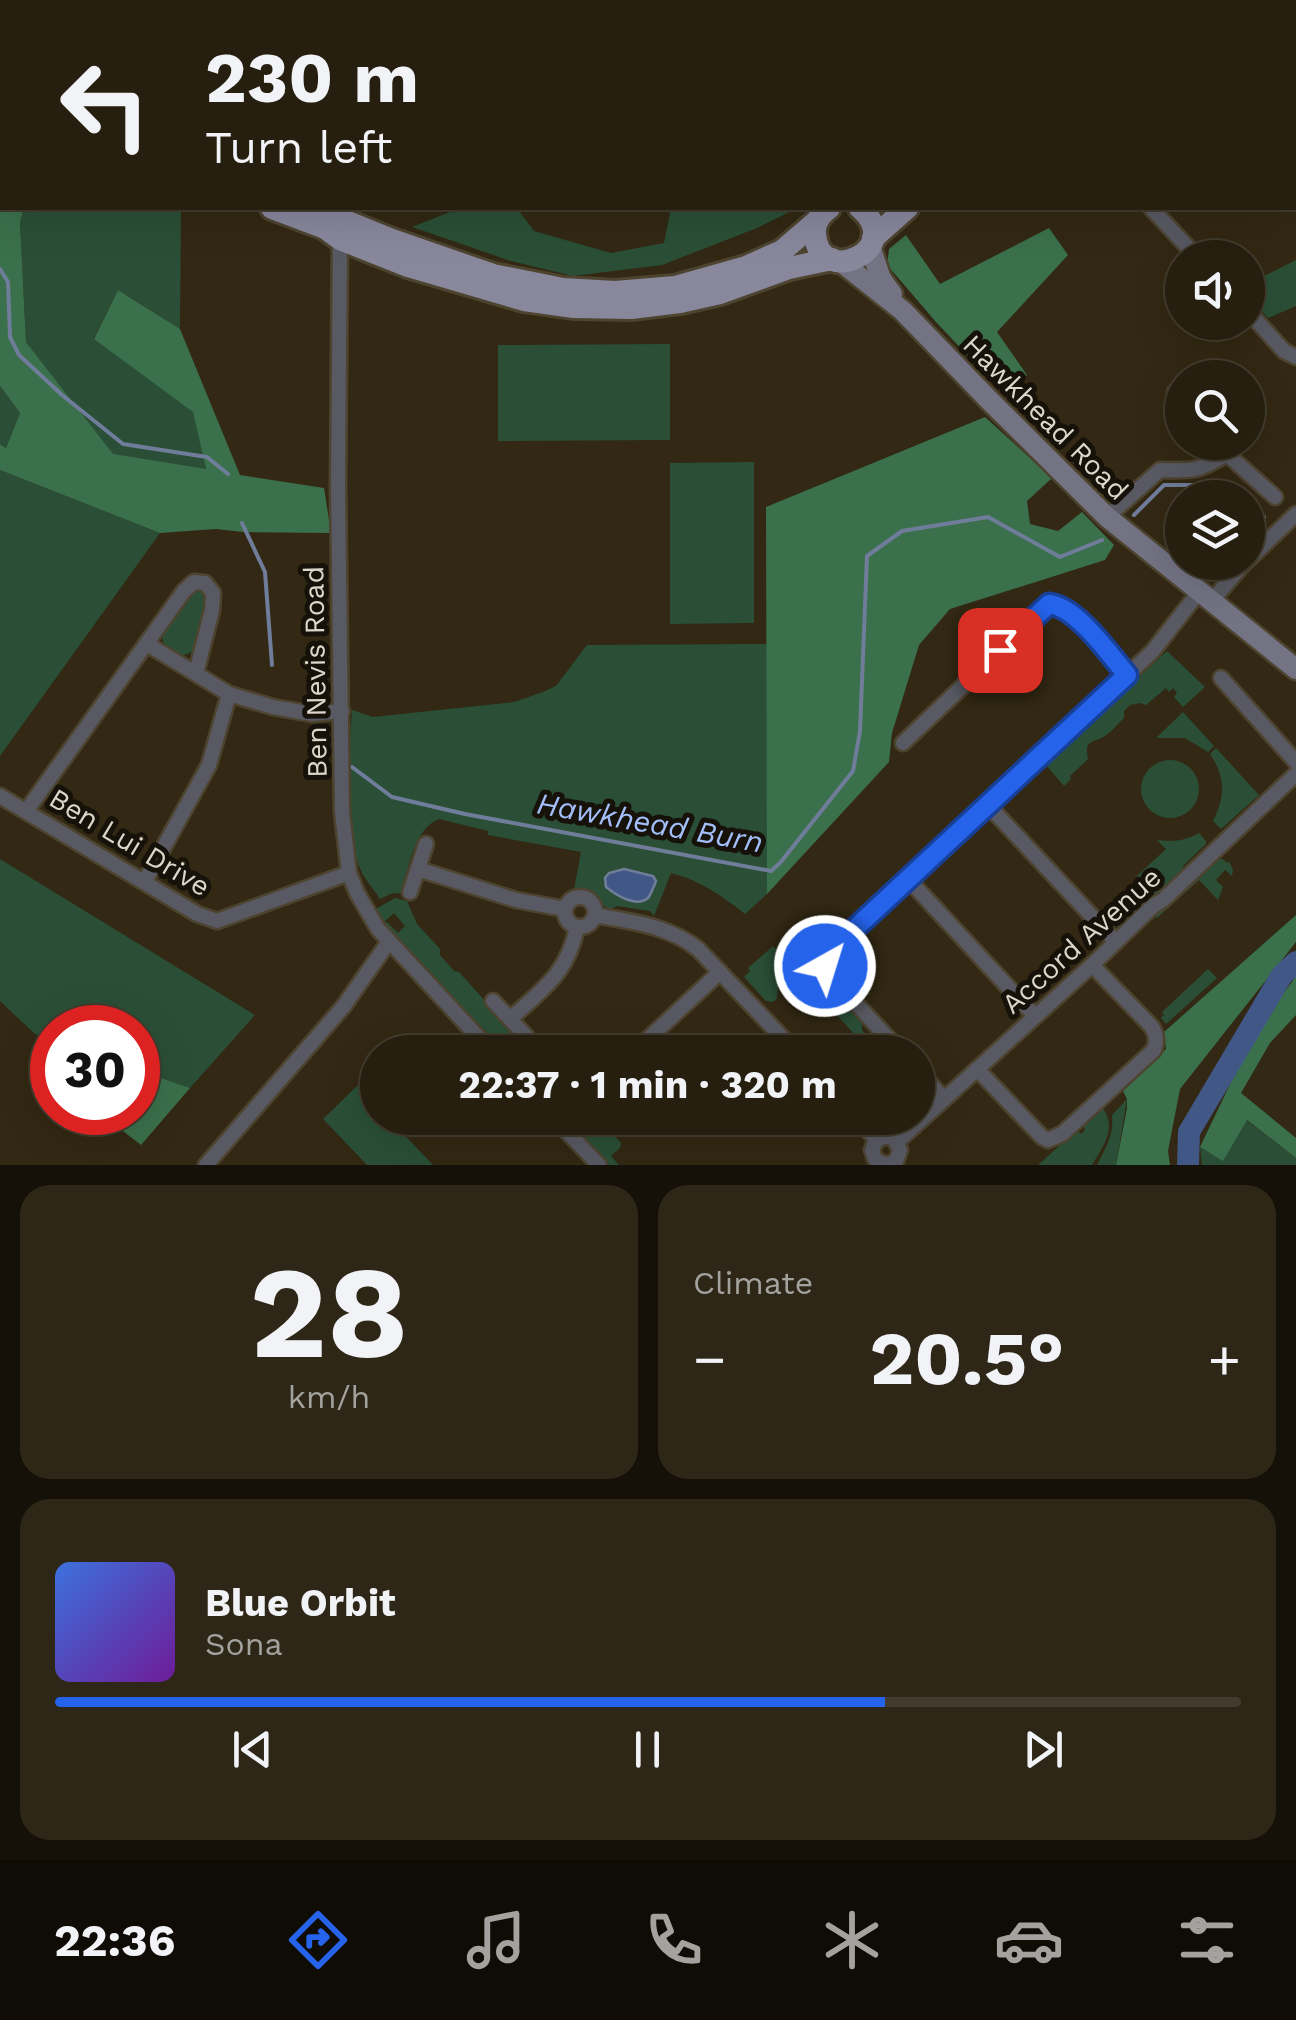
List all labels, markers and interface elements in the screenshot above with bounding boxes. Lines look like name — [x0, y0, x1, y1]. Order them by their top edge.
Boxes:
text: 230 m — [205, 37, 419, 119]
icon: left — [40, 40, 170, 170]
text: Turn left — [205, 121, 392, 174]
map controls — [1165, 240, 1265, 580]
button: sound — [1165, 240, 1265, 340]
street label: Hawkhead Road — [956, 328, 1135, 507]
button: search — [1165, 360, 1265, 460]
button: layers — [1165, 480, 1265, 580]
street label: Ben Nevis Road — [297, 566, 334, 778]
pin — [958, 608, 1043, 693]
icon: arrive — [973, 623, 1028, 678]
street label: Ben Lui Drive — [43, 782, 216, 903]
water label: Hawkhead Burn — [534, 785, 766, 860]
street label: Accord Avenue — [995, 860, 1168, 1020]
position arrow — [773, 914, 877, 1018]
speed limit sign: 30 — [30, 1005, 160, 1135]
text: 22:37 · 1 min · 320 m — [458, 1063, 837, 1107]
text: 28 — [250, 1236, 409, 1389]
text: Climate — [693, 1264, 813, 1302]
text: 20.5° — [870, 1314, 1064, 1402]
text: − — [693, 1327, 726, 1391]
text: + — [1208, 1327, 1241, 1391]
text: km/h — [288, 1378, 370, 1416]
text: Blue Orbit — [205, 1581, 396, 1625]
text: Sona — [205, 1625, 283, 1663]
icon: previous — [225, 1722, 280, 1777]
icon: pause — [620, 1722, 675, 1777]
icon: next — [1016, 1722, 1071, 1777]
icon: directions — [283, 1905, 353, 1975]
icon: music — [461, 1905, 531, 1975]
icon: phone — [639, 1905, 709, 1975]
icon: climate — [817, 1905, 887, 1975]
icon: car — [994, 1905, 1064, 1975]
icon: filters — [1172, 1905, 1242, 1975]
text: 22:36 — [54, 1914, 176, 1967]

